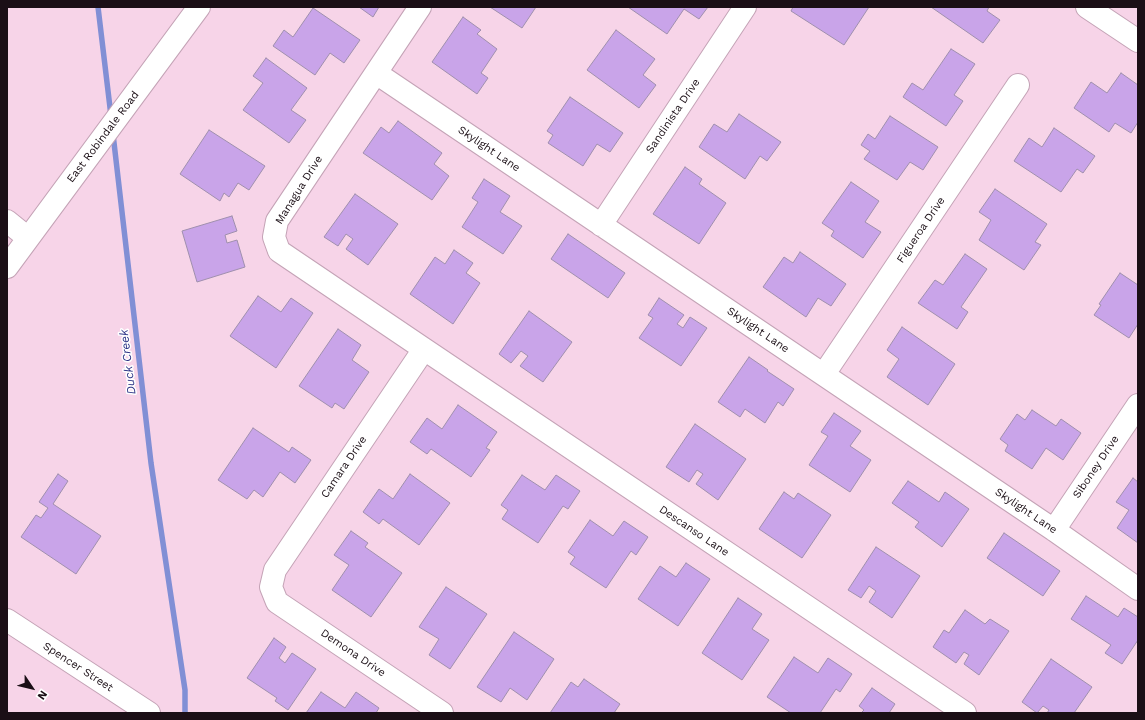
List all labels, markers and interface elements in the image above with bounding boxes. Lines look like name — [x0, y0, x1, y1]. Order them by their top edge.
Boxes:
street label: Sandinista Drive — [643, 76, 703, 156]
street label: East Robindale Road — [64, 89, 142, 185]
street label: Skylight Lane — [455, 123, 523, 175]
street label: Managua Drive — [273, 153, 325, 227]
street label: Figueroa Drive — [894, 194, 948, 266]
street label: Skylight Lane — [724, 304, 792, 356]
water label: Duck Creek — [117, 329, 139, 395]
street label: Camara Drive — [318, 433, 370, 501]
street label: Siboney Drive — [1070, 433, 1122, 501]
street label: Skylight Lane — [992, 485, 1060, 537]
street label: Descanso Lane — [657, 503, 731, 559]
street label: Demona Drive — [318, 626, 388, 680]
street label: Spencer Street — [40, 639, 116, 695]
north arrow — [12, 668, 52, 708]
text: N — [35, 688, 50, 702]

